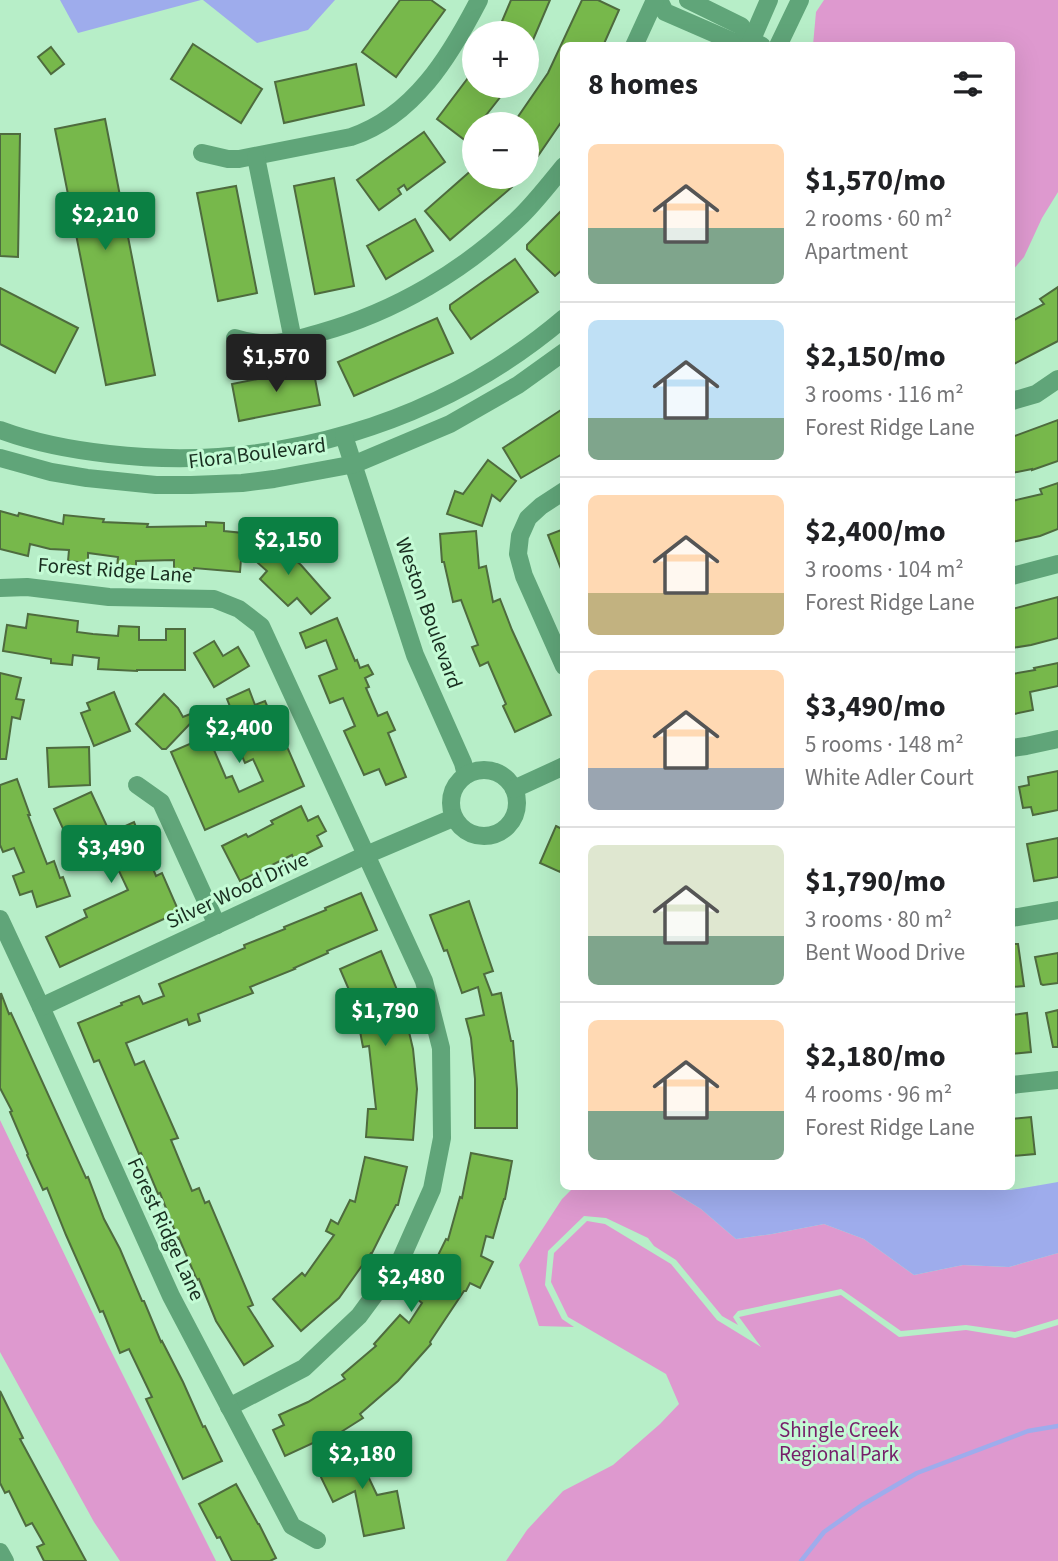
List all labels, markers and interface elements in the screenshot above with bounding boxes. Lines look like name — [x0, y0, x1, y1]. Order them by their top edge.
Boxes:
map controls — [462, 21, 539, 189]
button: + — [462, 21, 539, 98]
text: 8 homes — [588, 63, 698, 106]
icon: filters — [949, 65, 987, 103]
button: − — [462, 112, 539, 189]
text: $1,570/mo — [805, 159, 946, 202]
icon: home — [644, 172, 728, 256]
pin: $2,210 — [48, 192, 162, 252]
text: $2,210 — [71, 198, 139, 231]
text: 2 rooms · 60 m² — [805, 202, 952, 235]
text: Apartment — [805, 235, 908, 268]
pin: $1,570 — [219, 334, 333, 394]
text: $2,150/mo — [805, 335, 946, 378]
text: $1,570 — [242, 340, 310, 373]
icon: home — [644, 348, 728, 432]
text: 3 rooms · 116 m² — [805, 378, 964, 411]
text: Forest Ridge Lane — [805, 411, 975, 444]
street label: Flora Boulevard — [186, 430, 328, 476]
text: $2,400/mo — [805, 510, 946, 553]
pin: $2,150 — [231, 518, 345, 577]
text: $2,150 — [254, 523, 322, 556]
icon: home — [644, 523, 728, 607]
street label: Weston Boulevard — [388, 533, 470, 693]
street label: Forest Ridge Lane — [37, 550, 193, 590]
text: 3 rooms · 104 m² — [805, 553, 964, 586]
text: Forest Ridge Lane — [805, 586, 975, 619]
text: $3,490/mo — [805, 685, 946, 728]
icon: home — [644, 698, 728, 782]
pin: $2,400 — [182, 706, 296, 765]
text: $2,400 — [205, 711, 273, 744]
text: 5 rooms · 148 m² — [805, 728, 964, 761]
text: White Adler Court — [805, 761, 974, 794]
pin: $3,490 — [54, 826, 168, 885]
text: $3,490 — [77, 831, 145, 864]
street label: Silver Wood Drive — [161, 844, 313, 936]
text: $1,790/mo — [805, 860, 946, 903]
icon: home — [644, 873, 728, 957]
text: 3 rooms · 80 m² — [805, 903, 952, 936]
text: Bent Wood Drive — [805, 936, 965, 969]
pin: $1,790 — [328, 988, 442, 1048]
text: $1,790 — [351, 994, 419, 1027]
text: $2,180/mo — [805, 1035, 946, 1078]
icon: home — [644, 1048, 728, 1132]
text: 4 rooms · 96 m² — [805, 1078, 952, 1111]
text: Forest Ridge Lane — [805, 1111, 975, 1144]
street label: Forest Ridge Lane — [120, 1152, 212, 1306]
pin: $2,480 — [354, 1254, 468, 1314]
text: $2,480 — [377, 1260, 445, 1293]
park label: Shingle Creek Regional Park — [779, 1415, 900, 1469]
pin: $2,180 — [305, 1432, 419, 1491]
text: $2,180 — [328, 1437, 396, 1470]

